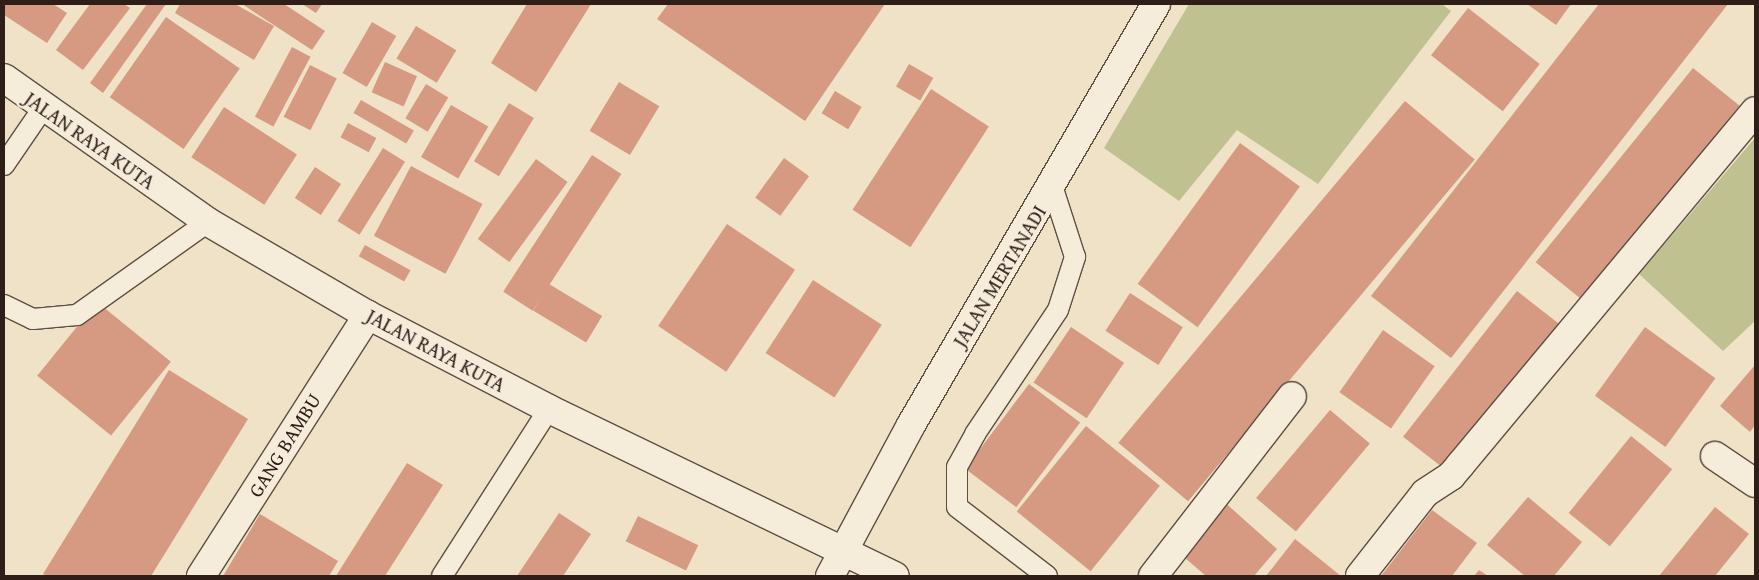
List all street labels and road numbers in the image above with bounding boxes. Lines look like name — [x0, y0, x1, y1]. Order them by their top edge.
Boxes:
street label: JALAN RAYA KUTA — [20, 86, 160, 194]
street label: JALAN MERTANADI — [947, 201, 1051, 351]
street label: JALAN RAYA KUTA — [362, 303, 510, 397]
street label: GANG BAMBU — [243, 389, 325, 501]

